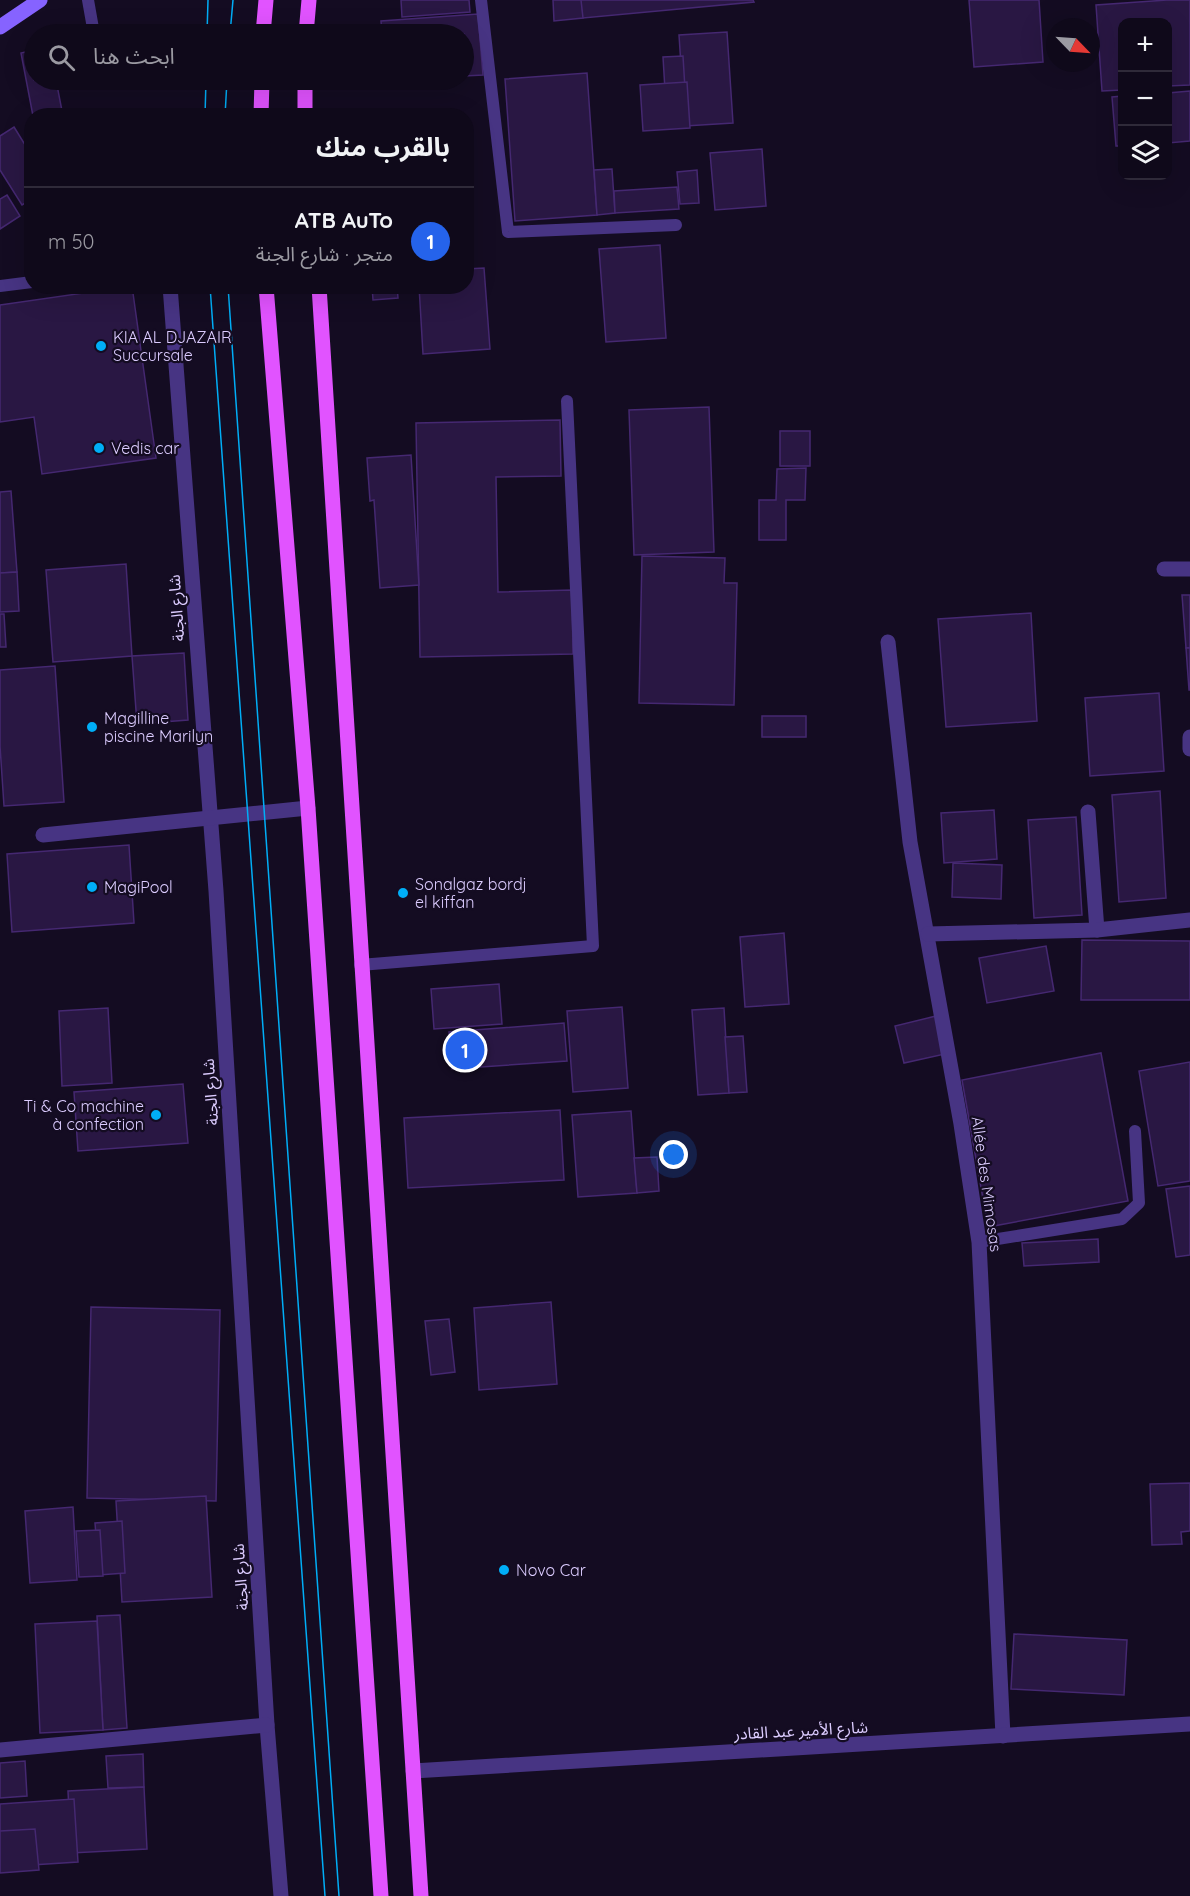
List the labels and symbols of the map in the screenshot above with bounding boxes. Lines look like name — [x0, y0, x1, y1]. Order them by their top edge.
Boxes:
north arrow — [1046, 18, 1100, 72]
place label: KIA AL DJAZAIR Succursale — [113, 327, 232, 365]
marker: KIA AL DJAZAIR Succursale — [94, 339, 108, 353]
place label: Vedis car — [111, 438, 179, 458]
marker: Vedis car — [92, 441, 106, 455]
street label: شارع الجنة — [164, 574, 191, 642]
place label: Magilline piscine Marilyn — [104, 708, 213, 746]
marker: Magilline piscine Marilyn — [85, 720, 99, 734]
place label: Sonalgaz bordj el kiffan — [415, 874, 527, 912]
place label: MagiPool — [104, 877, 173, 897]
marker: MagiPool — [85, 880, 99, 894]
marker: Sonalgaz bordj el kiffan — [396, 886, 410, 900]
pin: 1 — [446, 1028, 484, 1072]
street label: شارع الجنة — [198, 1058, 225, 1126]
place label: Ti & Co machine à confection — [23, 1096, 144, 1134]
marker: Ti & Co machine à confection — [149, 1108, 163, 1122]
street label: Allée des Mimosas — [968, 1115, 1006, 1253]
your location — [659, 1140, 688, 1169]
street label: شارع الجنة — [228, 1543, 255, 1611]
place label: Novo Car — [516, 1560, 586, 1580]
marker: Novo Car — [497, 1563, 511, 1577]
street label: شارع الأمير عبد القادر — [732, 1717, 869, 1747]

